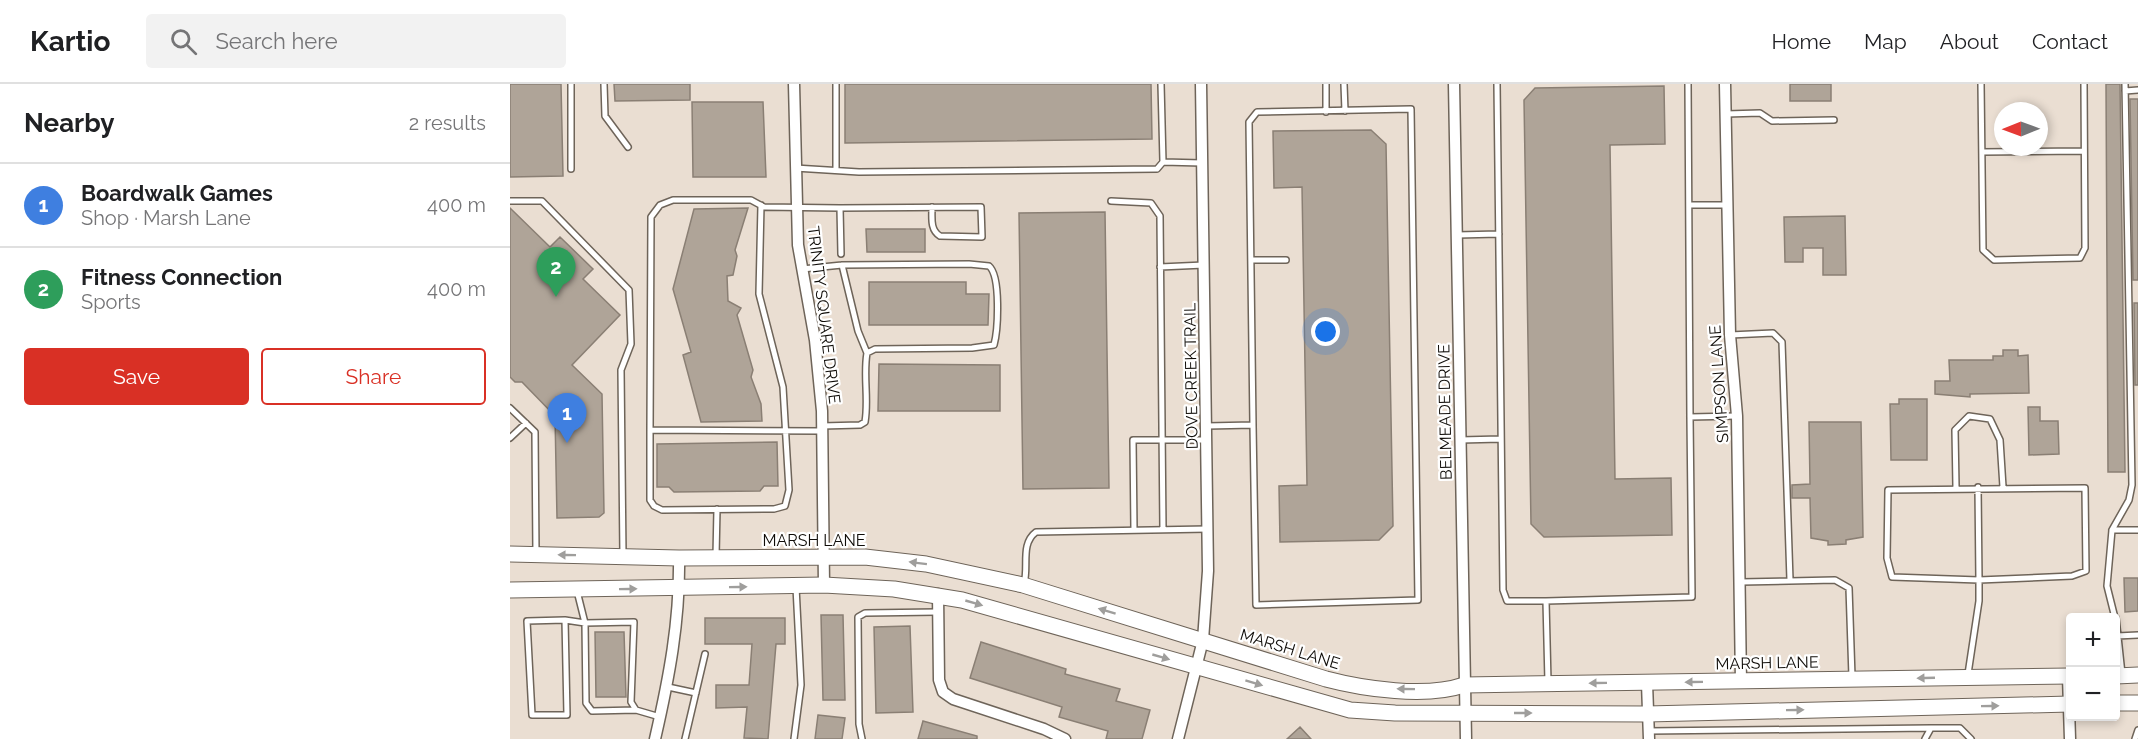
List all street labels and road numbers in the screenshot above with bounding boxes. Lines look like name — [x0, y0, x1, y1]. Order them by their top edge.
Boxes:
street label: TRINITY SQUARE DRIVE — [804, 225, 844, 405]
street label: DOVE CREEK TRAIL — [1180, 302, 1202, 449]
street label: SIMPSON LANE — [1705, 324, 1733, 444]
street label: BELMEADE DRIVE — [1434, 344, 1456, 480]
street label: MARSH LANE — [762, 531, 866, 550]
street label: MARSH LANE — [1238, 625, 1342, 673]
street label: MARSH LANE — [1715, 653, 1819, 673]

